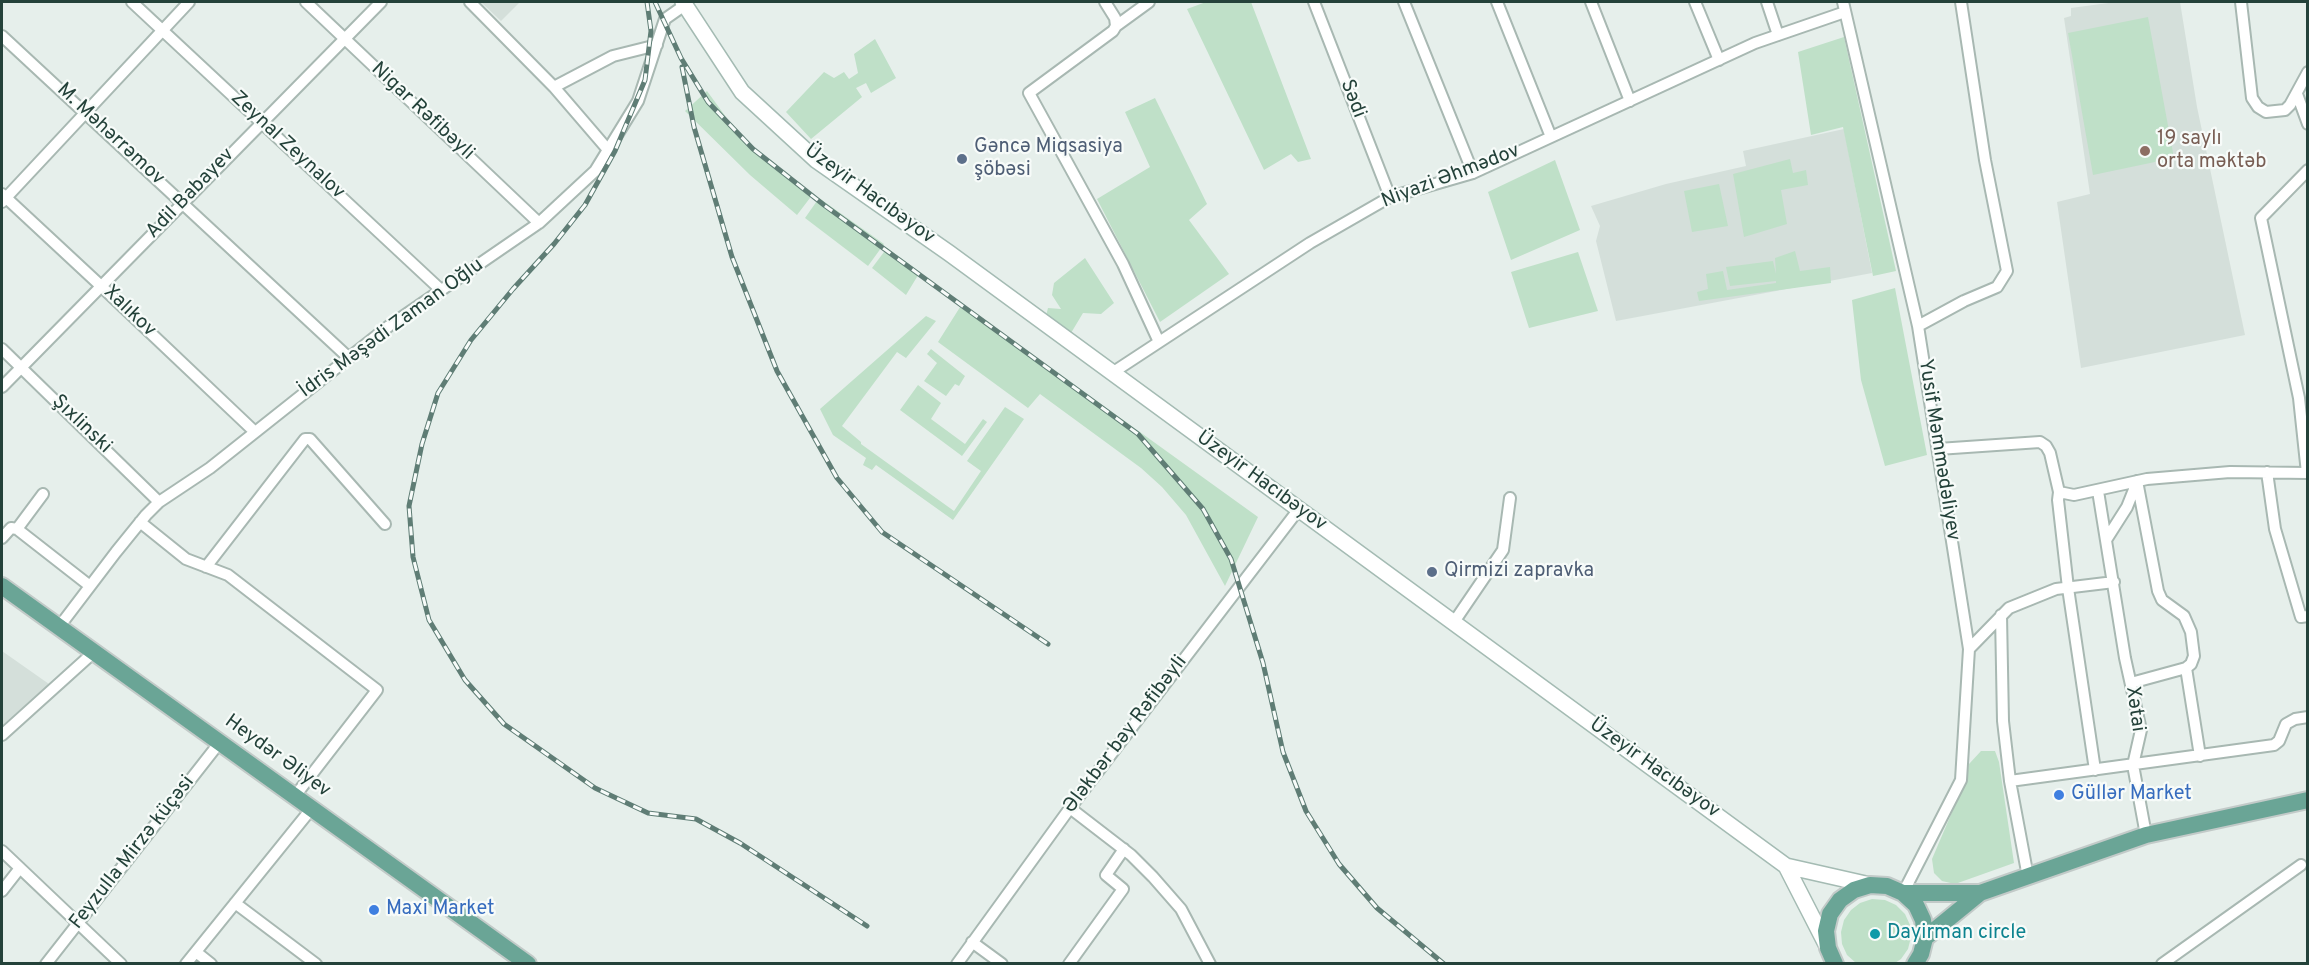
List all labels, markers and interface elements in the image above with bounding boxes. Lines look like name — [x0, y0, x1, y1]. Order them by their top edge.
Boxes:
street label: Nigar Rəfibəyli — [365, 58, 479, 166]
street label: Sədi — [1334, 76, 1370, 122]
street label: M. Məhərrəmov — [51, 79, 169, 191]
street label: Zeynal Zeynalov — [225, 87, 349, 205]
place label: 19 saylı orta məktəb — [2157, 128, 2266, 175]
place label: Gəncə Miqsasiya şöbəsi — [974, 136, 1123, 183]
street label: Üzeyir Hacıbəyov — [799, 140, 939, 250]
street label: Niyazi Əhmədov — [1378, 140, 1524, 214]
street label: Adil Babayev — [142, 144, 240, 244]
marker: 19 saylı orta məktəb — [2138, 144, 2152, 158]
marker: Gəncə Miqsasiya şöbəsi — [955, 152, 969, 166]
street label: İdris Məşədi Zaman Oğlu — [295, 254, 489, 404]
street label: Xalıkov — [98, 281, 160, 343]
street label: Yusif Məmmədəliyev — [1912, 357, 1964, 543]
street label: Şıxlinski — [46, 391, 116, 459]
street label: Üzeyir Hacıbəyov — [1191, 427, 1331, 537]
place label: Qirmizi zapravka — [1444, 560, 1594, 584]
marker: Qirmizi zapravka — [1425, 565, 1439, 579]
street label: Ələkbər bəy Rəfibəyli — [1059, 651, 1193, 819]
street label: Xətai — [2119, 685, 2149, 733]
street label: Heydər Əliyev — [219, 710, 335, 804]
street label: Üzeyir Hacıbəyov — [1584, 714, 1724, 824]
street label: Feyzulla Mirzə küçəsi — [66, 771, 200, 935]
place label: Güllər Market — [2071, 783, 2192, 807]
marker: Güllər Market — [2052, 788, 2066, 802]
place label: Maxi Market — [386, 898, 494, 922]
marker: Maxi Market — [367, 903, 381, 917]
place label: Dayirman circle — [1887, 922, 2026, 946]
marker: Dayirman circle — [1868, 927, 1882, 941]

